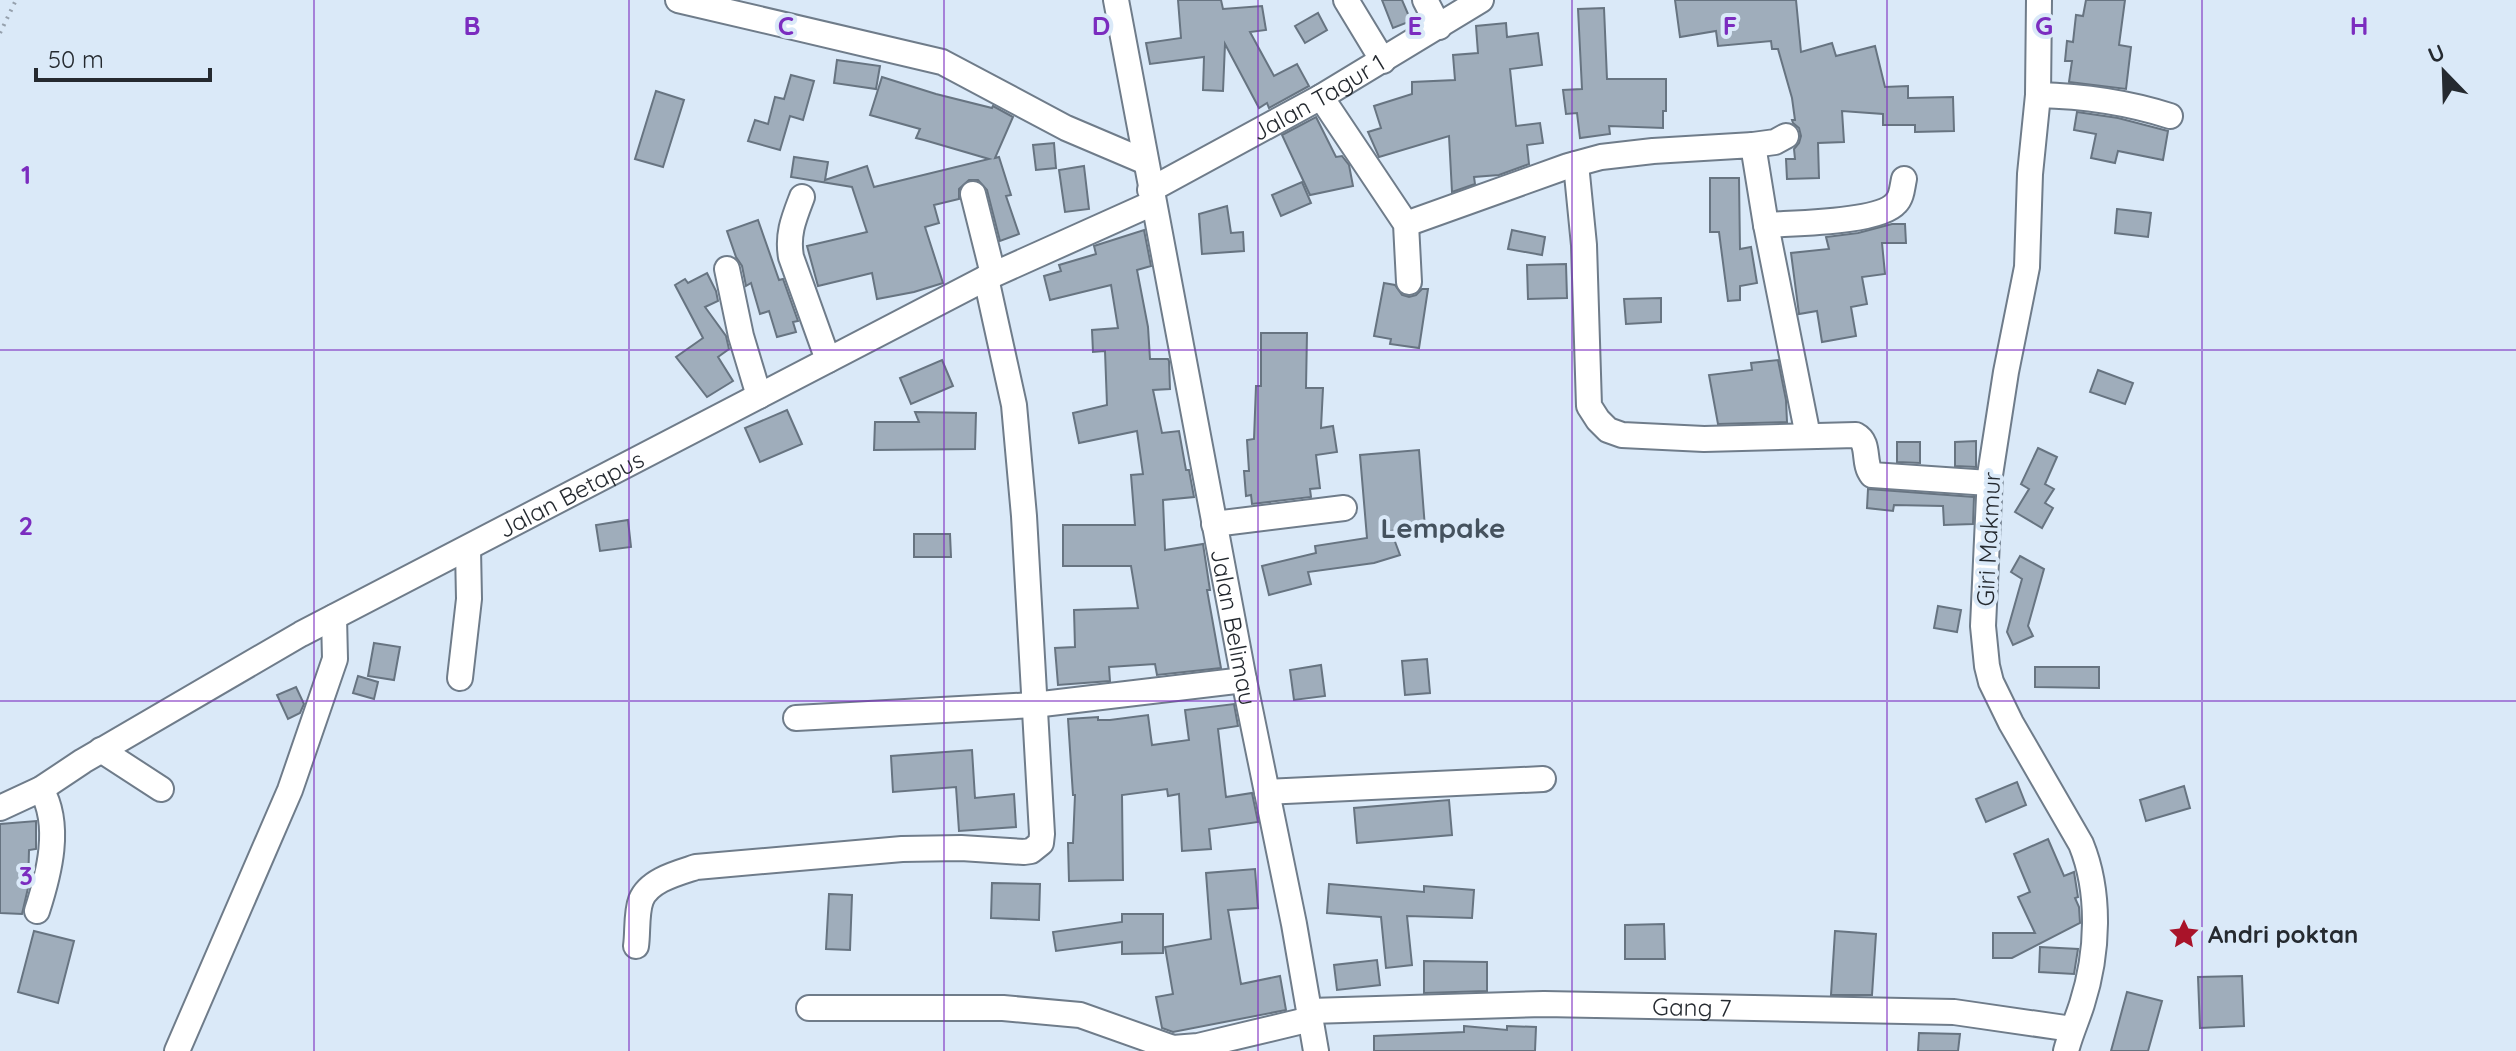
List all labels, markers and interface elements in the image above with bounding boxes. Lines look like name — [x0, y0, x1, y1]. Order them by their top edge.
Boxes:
text: B — [463, 9, 481, 42]
text: C — [778, 9, 794, 42]
text: D — [1092, 9, 1110, 42]
text: E — [1408, 9, 1422, 42]
text: F — [1723, 9, 1737, 42]
text: G — [2035, 9, 2053, 42]
text: H — [2350, 9, 2368, 42]
scale bar — [36, 32, 210, 82]
north arrow — [2404, 32, 2484, 112]
text: U — [2424, 38, 2449, 70]
text: 50 m — [48, 44, 104, 74]
street label: Jalan Tagur 1 — [1246, 47, 1390, 147]
text: 1 — [21, 158, 31, 191]
street label: Jalan Betapus — [493, 444, 649, 544]
street label: Giri Makmur — [1969, 471, 2007, 607]
text: 2 — [19, 509, 33, 542]
district label: Lempake — [1380, 510, 1506, 545]
street label: Jalan Belimau — [1205, 546, 1264, 708]
text: 3 — [19, 859, 33, 892]
place icon: Andri poktan — [2167, 917, 2201, 951]
place label: Andri poktan — [2208, 919, 2358, 949]
street label: Gang 7 — [1652, 991, 1732, 1023]

